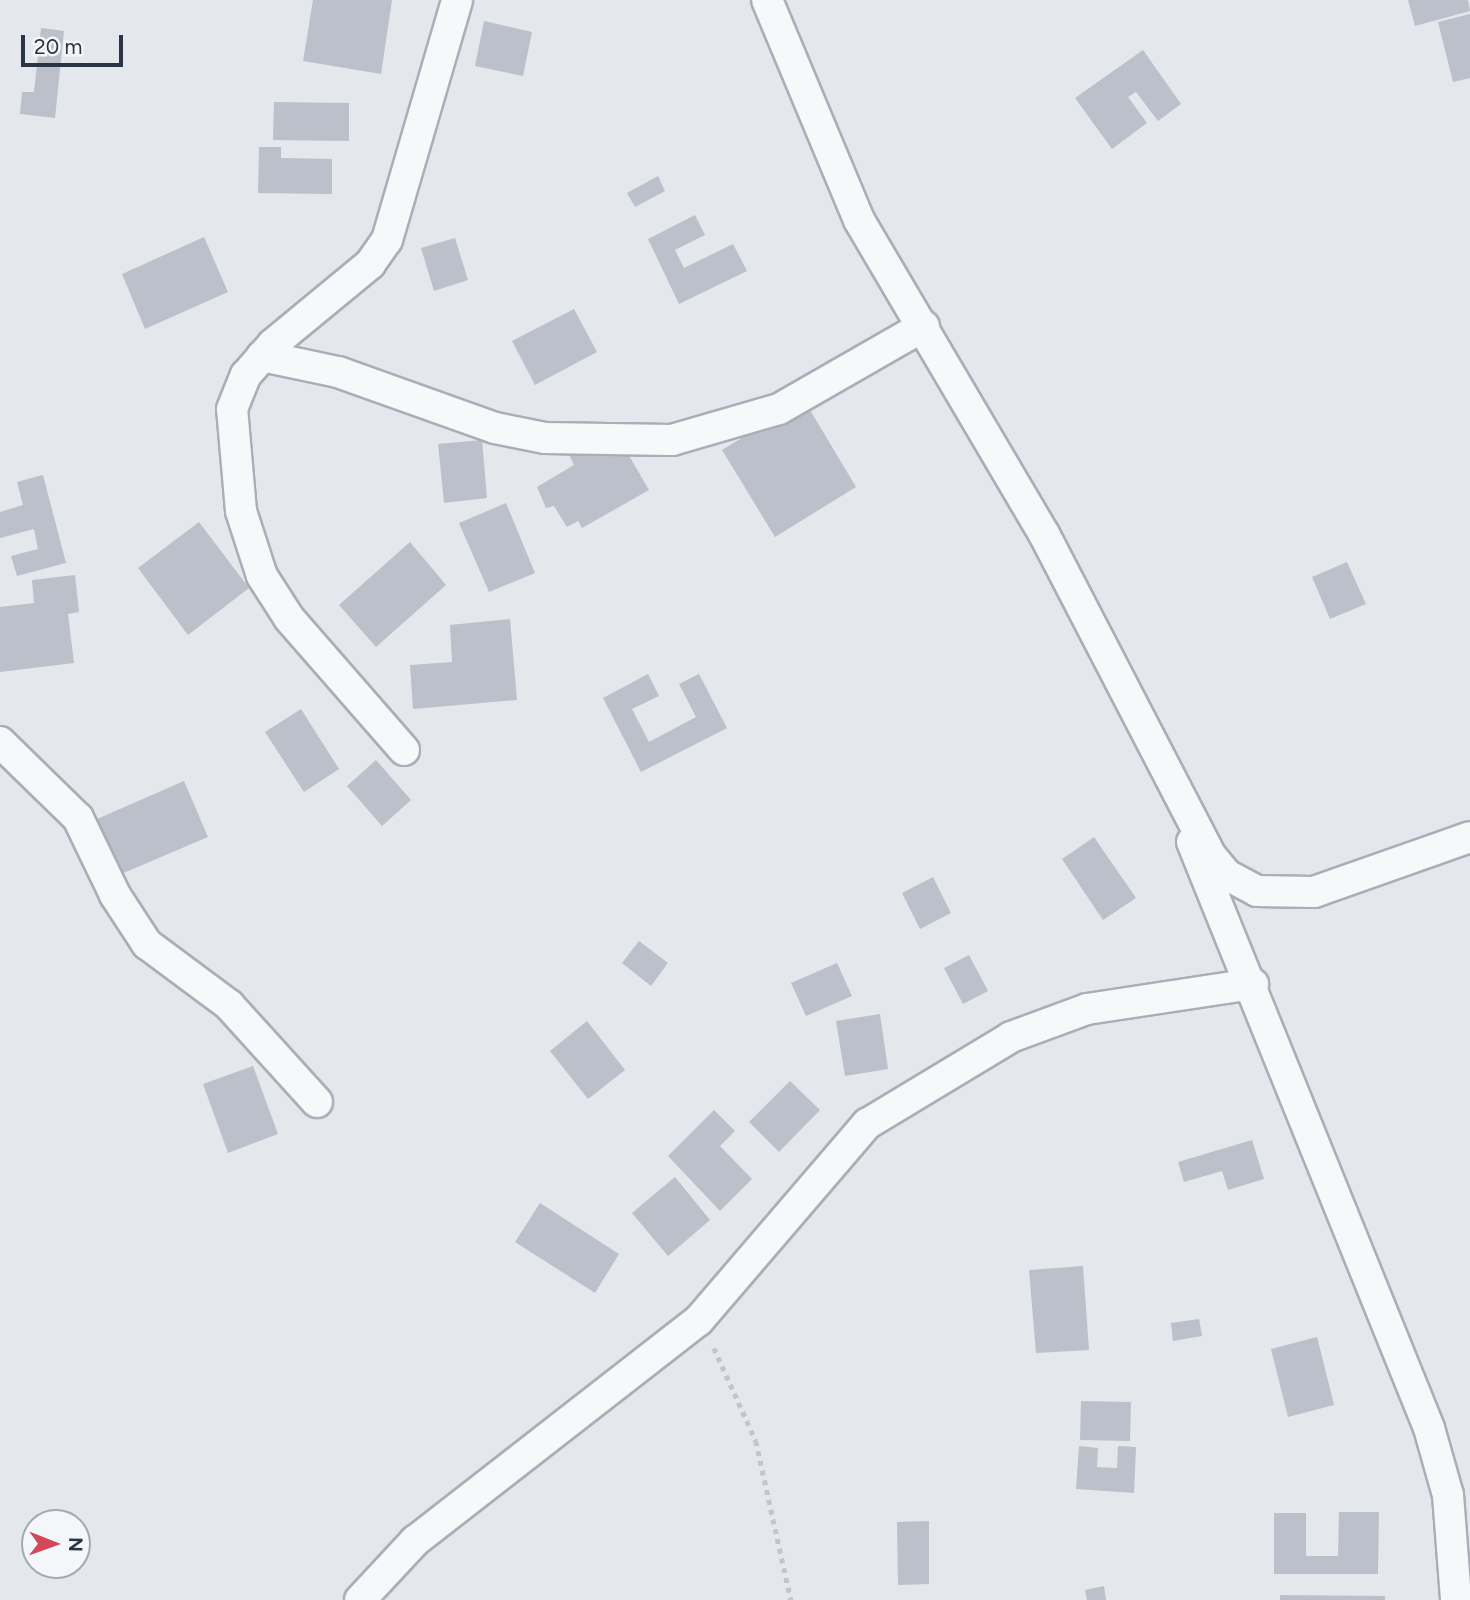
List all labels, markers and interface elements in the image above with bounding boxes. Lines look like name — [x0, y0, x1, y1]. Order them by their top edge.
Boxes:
scale bar — [24, 21, 126, 65]
text: 20 m — [34, 34, 82, 59]
north arrow — [21, 1509, 91, 1579]
text: N — [64, 1537, 87, 1552]

